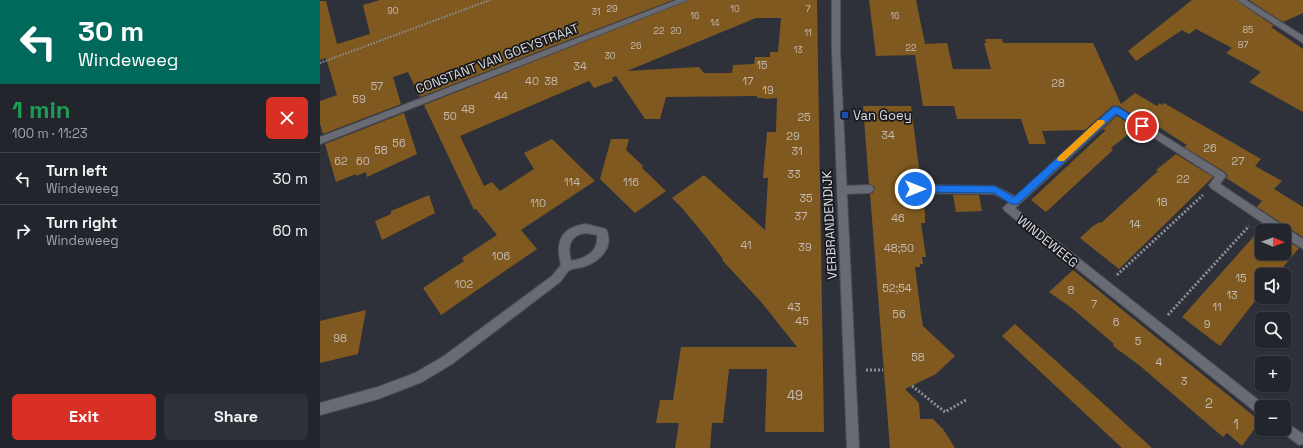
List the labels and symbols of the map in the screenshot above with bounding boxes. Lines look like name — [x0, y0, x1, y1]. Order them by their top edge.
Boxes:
house number: 29 — [607, 3, 617, 15]
house number: 10 — [730, 3, 740, 15]
house number: 7 — [805, 3, 811, 15]
house number: 90 — [387, 5, 399, 17]
house number: 31 — [591, 6, 601, 18]
house number: 16 — [690, 10, 700, 22]
house number: 16 — [890, 10, 900, 22]
house number: 14 — [710, 17, 720, 29]
street label: CONSTANT VAN GOEYSTRAAT — [413, 19, 582, 97]
house number: 85 — [1243, 24, 1254, 36]
house number: 22 — [654, 25, 664, 37]
house number: 20 — [670, 25, 682, 37]
house number: 11 — [804, 27, 812, 39]
house number: 87 — [1238, 39, 1248, 51]
house number: 26 — [631, 40, 642, 52]
house number: 22 — [906, 42, 916, 54]
house number: 13 — [793, 44, 803, 56]
house number: 30 — [604, 50, 616, 62]
house number: 15 — [756, 58, 768, 72]
house number: 34 — [573, 59, 587, 73]
house number: 40 — [525, 74, 539, 88]
house number: 38 — [544, 74, 558, 88]
house number: 17 — [743, 74, 753, 88]
house number: 28 — [1051, 76, 1065, 90]
house number: 57 — [371, 79, 383, 93]
house number: 19 — [762, 83, 774, 97]
house number: 44 — [494, 89, 508, 103]
house number: 59 — [352, 92, 366, 106]
house number: 48 — [461, 102, 475, 116]
place label: Van Goey — [853, 107, 912, 124]
house number: 50 — [443, 109, 457, 123]
pin — [1125, 109, 1159, 143]
house number: 25 — [797, 110, 811, 124]
marker: Van Goey — [840, 110, 850, 120]
house number: 34 — [881, 128, 895, 142]
house number: 29 — [786, 129, 800, 143]
house number: 56 — [392, 136, 406, 150]
house number: 26 — [1203, 141, 1217, 155]
house number: 58 — [374, 143, 388, 157]
house number: 31 — [791, 144, 803, 158]
house number: 62 — [334, 154, 348, 168]
house number: 60 — [356, 154, 370, 168]
house number: 27 — [1232, 154, 1244, 168]
house number: 33 — [787, 167, 801, 181]
position arrow — [894, 168, 936, 210]
street label: VERBRANDENDIJK — [818, 170, 841, 280]
house number: 22 — [1176, 172, 1190, 186]
house number: 114 — [564, 175, 580, 189]
house number: 116 — [623, 175, 639, 189]
house number: 35 — [799, 191, 813, 205]
house number: 18 — [1156, 195, 1168, 209]
house number: 110 — [530, 196, 546, 210]
house number: 37 — [795, 209, 807, 223]
house number: 46 — [891, 211, 905, 225]
street label: WINDEWEEG — [1014, 212, 1082, 271]
house number: 14 — [1129, 217, 1141, 231]
north arrow — [1255, 224, 1291, 260]
house number: 41 — [740, 238, 752, 252]
house number: 39 — [798, 240, 812, 254]
house number: 48;50 — [884, 241, 914, 255]
house number: 106 — [492, 249, 510, 263]
house number: 15 — [1235, 271, 1247, 285]
house number: 102 — [455, 277, 474, 291]
house number: 52;54 — [882, 281, 912, 295]
house number: 8 — [1068, 283, 1075, 297]
house number: 13 — [1226, 288, 1238, 302]
house number: 7 — [1091, 297, 1097, 311]
house number: 43 — [787, 300, 801, 314]
house number: 11 — [1212, 300, 1222, 314]
house number: 56 — [892, 307, 906, 321]
house number: 45 — [795, 314, 809, 328]
house number: 6 — [1113, 315, 1120, 329]
house number: 9 — [1204, 317, 1211, 331]
house number: 98 — [333, 331, 347, 345]
house number: 5 — [1135, 334, 1142, 348]
house number: 58 — [911, 350, 925, 364]
house number: 4 — [1156, 355, 1163, 369]
house number: 3 — [1181, 374, 1188, 388]
house number: 49 — [787, 387, 803, 404]
house number: 2 — [1205, 395, 1213, 412]
house number: 1 — [1233, 416, 1239, 433]

